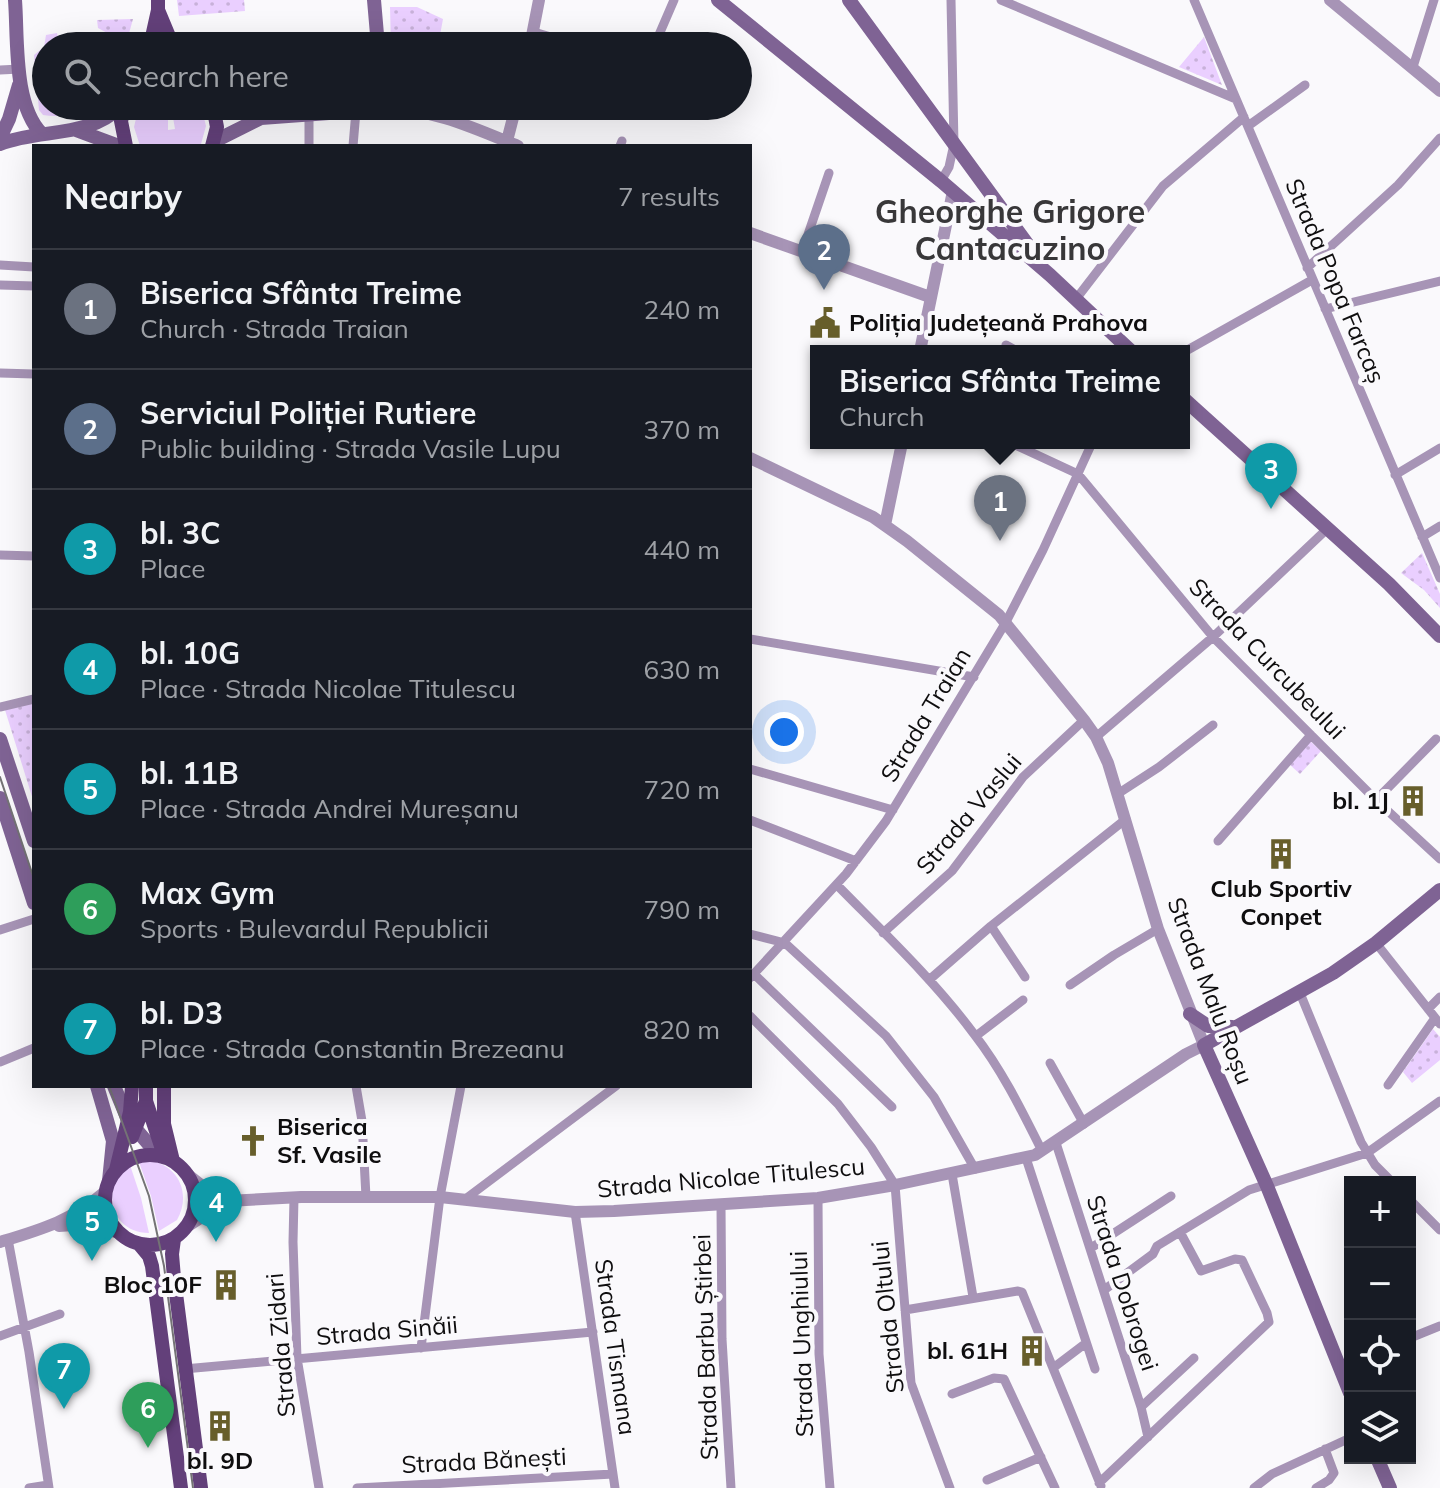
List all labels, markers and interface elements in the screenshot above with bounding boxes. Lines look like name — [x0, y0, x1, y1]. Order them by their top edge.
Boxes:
search box — [32, 32, 752, 120]
icon: search — [60, 54, 104, 98]
text: Search here — [124, 57, 289, 95]
street label: Strada Popa Farcaș — [1278, 174, 1393, 388]
text: Nearby — [64, 175, 182, 218]
text: 7 results — [618, 180, 720, 213]
district label: Gheorghe Grigore Cantacuzino — [875, 191, 1145, 268]
pin: 2 — [798, 224, 850, 290]
text: Biserica Sfânta Treime — [140, 274, 462, 312]
text: 1 — [82, 293, 98, 326]
text: 240 m — [644, 293, 720, 326]
public building icon: Poliția Județeană Prahova — [808, 306, 842, 340]
place label: Poliția Județeană Prahova — [849, 307, 1148, 338]
text: Church · Strada Traian — [140, 312, 409, 345]
popup — [810, 345, 1190, 449]
text: Biserica Sfânta Treime — [839, 362, 1161, 400]
text: Serviciul Poliției Rutiere — [140, 394, 476, 432]
text: Church — [839, 400, 924, 433]
text: 2 — [82, 413, 98, 446]
text: 370 m — [644, 413, 720, 446]
text: Public building · Strada Vasile Lupu — [140, 432, 561, 465]
pin: 3 — [1245, 443, 1297, 509]
pin: 1 — [974, 475, 1026, 541]
text: bl. 3C — [140, 514, 221, 552]
text: 3 — [82, 533, 98, 566]
text: 440 m — [644, 533, 720, 566]
text: Place — [140, 552, 205, 585]
street label: Strada Curcubeului — [1183, 572, 1352, 745]
text: bl. 10G — [140, 634, 240, 672]
street label: Strada Traian — [873, 642, 977, 787]
text: 4 — [82, 653, 98, 686]
text: 630 m — [644, 653, 720, 686]
text: Place · Strada Nicolae Titulescu — [140, 672, 516, 705]
your location — [764, 712, 804, 752]
street label: Strada Vaslui — [909, 747, 1027, 880]
text: bl. 11B — [140, 754, 239, 792]
text: 5 — [82, 773, 98, 806]
text: 720 m — [644, 773, 720, 806]
building icon: bl. 1J — [1396, 784, 1430, 818]
place label: bl. 1J — [1332, 785, 1389, 815]
text: Place · Strada Andrei Mureșanu — [140, 792, 519, 825]
building icon: Club Sportiv Conpet — [1264, 837, 1298, 871]
place label: Club Sportiv Conpet — [1210, 873, 1353, 931]
text: Max Gym — [140, 874, 275, 912]
text: 6 — [82, 893, 98, 926]
text: 790 m — [644, 893, 720, 926]
street label: Strada Malu Roșu — [1161, 893, 1260, 1089]
text: Sports · Bulevardul Republicii — [140, 912, 489, 945]
text: bl. D3 — [140, 994, 223, 1032]
text: 7 — [82, 1013, 98, 1046]
text: 820 m — [644, 1013, 720, 1046]
text: Place · Strada Constantin Brezeanu — [140, 1032, 564, 1065]
place label: Biserica Sf. Vasile — [277, 1111, 382, 1169]
church icon: Biserica Sf. Vasile — [236, 1124, 270, 1158]
street label: Strada Nicolae Titulescu — [596, 1150, 866, 1204]
pin: 4 — [190, 1176, 242, 1242]
map controls — [1344, 1176, 1416, 1464]
button: + — [1344, 1176, 1416, 1248]
street label: Strada Dobrogei — [1080, 1191, 1165, 1374]
pin: 5 — [66, 1195, 118, 1261]
street label: Strada Barbu Știrbei — [686, 1233, 725, 1461]
street label: Strada Oltului — [864, 1239, 910, 1395]
button: − — [1344, 1248, 1416, 1320]
street label: Strada Unghiului — [783, 1250, 819, 1438]
street label: Strada Tismana — [589, 1257, 643, 1437]
building icon: Bloc 10F — [209, 1268, 243, 1302]
place label: Bloc 10F — [104, 1269, 202, 1299]
street label: Strada Zidari — [259, 1272, 301, 1418]
street label: Strada Sinăii — [315, 1309, 459, 1351]
button: locate — [1344, 1320, 1416, 1392]
building icon: bl. 61H — [1015, 1334, 1049, 1368]
place label: bl. 61H — [927, 1335, 1008, 1365]
pin: 7 — [38, 1343, 90, 1409]
pin: 6 — [122, 1382, 174, 1448]
button: layers — [1344, 1392, 1416, 1464]
building icon: bl. 9D — [203, 1409, 237, 1443]
street label: Strada Bănești — [401, 1441, 567, 1480]
place label: bl. 9D — [187, 1445, 253, 1475]

